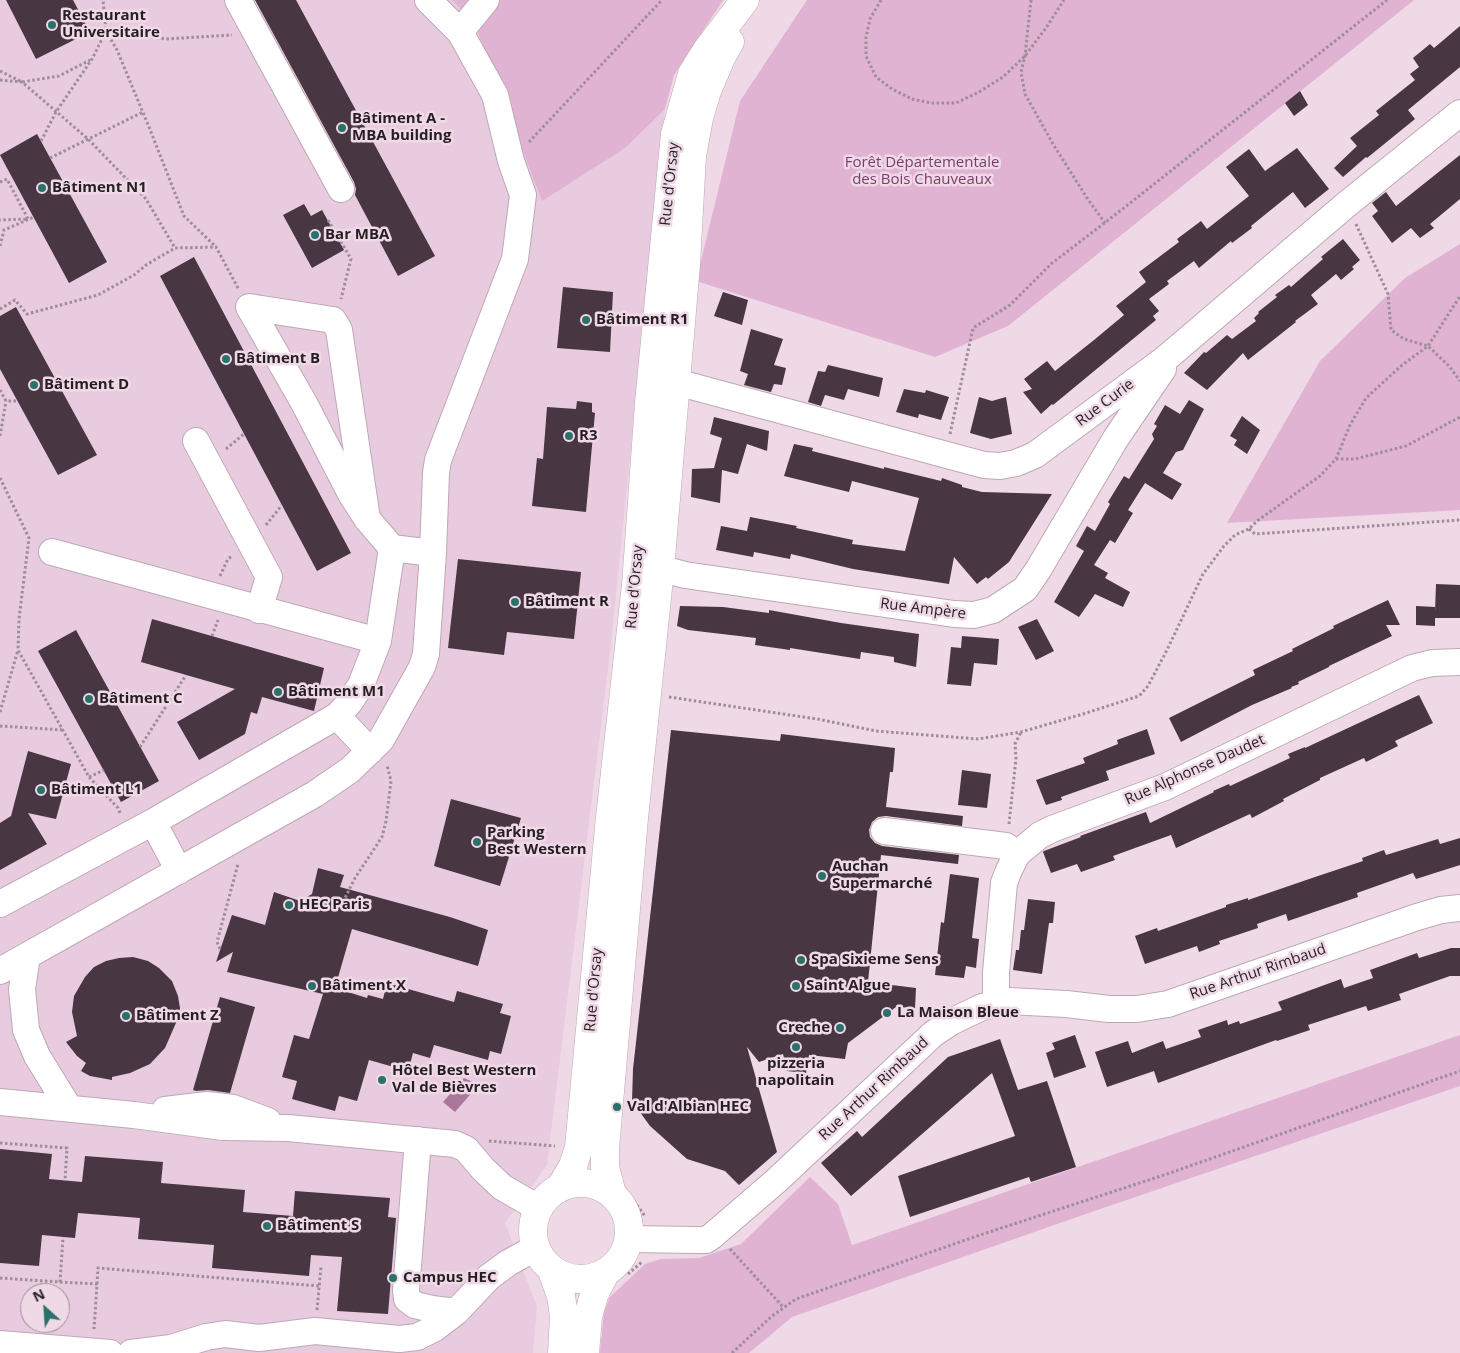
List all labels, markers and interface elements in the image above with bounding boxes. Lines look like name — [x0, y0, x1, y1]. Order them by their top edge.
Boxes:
place label: Restaurant Universitaire — [62, 7, 160, 42]
marker: Restaurant Universitaire — [46, 19, 58, 31]
place label: Bâtiment A - MBA building — [352, 110, 451, 145]
marker: Bâtiment A - MBA building — [336, 122, 348, 134]
street label: Rue d'Orsay — [657, 141, 683, 227]
park label: Forêt Départementale des Bois Chauveaux — [845, 154, 999, 189]
place label: Bâtiment N1 — [52, 179, 147, 197]
marker: Bâtiment N1 — [36, 182, 48, 194]
place label: Bar MBA — [325, 226, 389, 244]
marker: Bar MBA — [309, 229, 321, 241]
place label: Bâtiment R1 — [596, 311, 689, 329]
marker: Bâtiment R1 — [580, 314, 592, 326]
place label: Bâtiment B — [236, 350, 320, 368]
marker: Bâtiment B — [220, 353, 232, 365]
street label: Rue Curie — [1073, 375, 1137, 431]
place label: Bâtiment D — [44, 376, 129, 394]
marker: Bâtiment D — [28, 379, 40, 391]
place label: R3 — [579, 427, 597, 445]
marker: R3 — [563, 430, 575, 442]
street label: Rue d'Orsay — [622, 544, 648, 630]
place label: Bâtiment R — [525, 593, 609, 611]
street label: Rue Ampère — [879, 595, 967, 623]
marker: Bâtiment R — [509, 596, 521, 608]
place label: Bâtiment M1 — [288, 683, 385, 701]
marker: Bâtiment M1 — [272, 686, 284, 698]
place label: Bâtiment C — [99, 690, 183, 708]
marker: Bâtiment C — [83, 693, 95, 705]
street label: Rue Alphonse Daudet — [1122, 731, 1268, 809]
place label: Bâtiment L1 — [51, 781, 142, 799]
marker: Bâtiment L1 — [35, 784, 47, 796]
place label: Parking Best Western — [487, 824, 587, 859]
marker: Parking Best Western — [471, 836, 483, 848]
place label: Auchan Supermarché — [832, 858, 932, 893]
marker: Auchan Supermarché — [816, 870, 828, 882]
place label: HEC Paris — [299, 896, 370, 914]
marker: HEC Paris — [283, 899, 295, 911]
street label: Rue Arthur Rimbaud — [1187, 940, 1329, 1004]
street label: Rue d'Orsay — [581, 947, 607, 1033]
place label: Spa Sixieme Sens — [811, 951, 939, 969]
marker: Spa Sixieme Sens — [795, 954, 807, 966]
place label: Bâtiment X — [322, 977, 406, 995]
place label: Saint Algue — [806, 977, 890, 995]
marker: Bâtiment X — [306, 980, 318, 992]
marker: Saint Algue — [790, 980, 802, 992]
place label: La Maison Bleue — [897, 1004, 1019, 1022]
place label: Bâtiment Z — [136, 1007, 219, 1025]
marker: La Maison Bleue — [881, 1007, 893, 1019]
marker: Bâtiment Z — [120, 1010, 132, 1022]
place label: Creche — [778, 1019, 830, 1037]
marker: Creche — [834, 1022, 846, 1034]
street label: Rue Arthur Rimbaud — [816, 1034, 932, 1144]
marker: pizzeria napolitain — [790, 1041, 802, 1053]
place label: pizzeria napolitain — [758, 1055, 834, 1090]
place label: Hôtel Best Western Val de Bièvres — [392, 1062, 536, 1097]
marker: Hôtel Best Western Val de Bièvres — [376, 1074, 388, 1086]
place label: Val d'Albian HEC — [627, 1098, 749, 1116]
marker: Val d'Albian HEC — [611, 1101, 623, 1113]
place label: Bâtiment S — [277, 1217, 359, 1235]
marker: Bâtiment S — [261, 1220, 273, 1232]
place label: Campus HEC — [403, 1269, 496, 1287]
marker: Campus HEC — [387, 1272, 399, 1284]
north arrow — [20, 1283, 70, 1333]
text: N — [29, 1284, 48, 1306]

